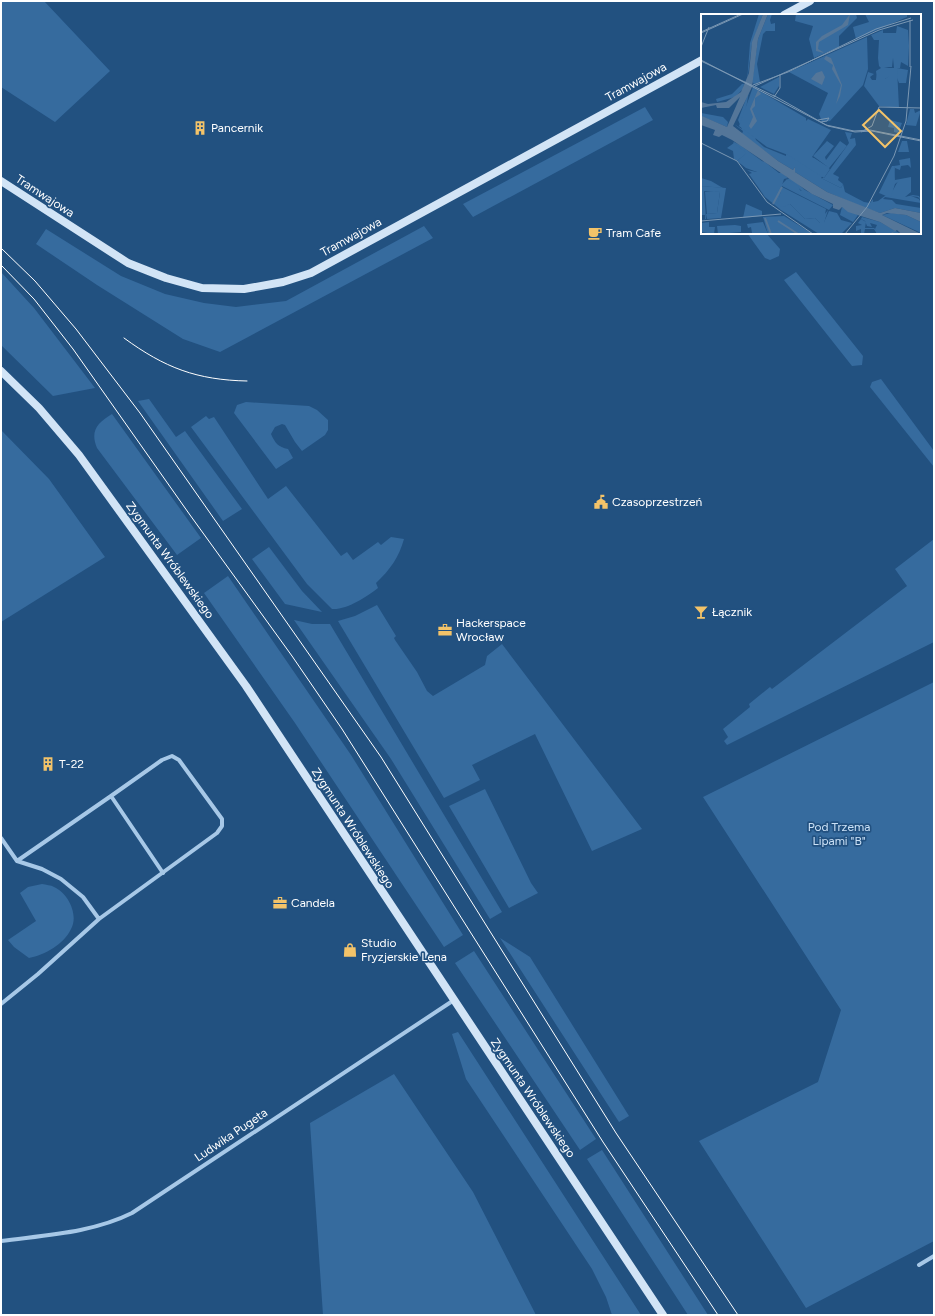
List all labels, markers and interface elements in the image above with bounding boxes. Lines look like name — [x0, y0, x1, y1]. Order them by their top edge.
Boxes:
inset map — [701, 14, 921, 234]
street label: Tramwajowa — [603, 60, 669, 104]
building icon: Pancernik — [192, 120, 208, 136]
place label: Pancernik — [211, 121, 263, 135]
street label: Tramwajowa — [13, 172, 77, 220]
street label: Tramwajowa — [318, 215, 384, 259]
cafe icon: Tram Cafe — [587, 225, 603, 241]
place label: Tram Cafe — [606, 226, 662, 240]
public building icon: Czasoprzestrzeń — [593, 494, 609, 510]
place label: Czasoprzestrzeń — [612, 495, 702, 509]
street label: Zygmunta Wróblewskiego — [123, 499, 217, 621]
bar icon: Łącznik — [693, 604, 709, 620]
place label: Łącznik — [712, 605, 752, 619]
place label: Hackerspace Wrocław — [456, 616, 526, 644]
office icon: Hackerspace Wrocław — [437, 622, 453, 638]
building icon: T-22 — [40, 756, 56, 772]
place label: T-22 — [59, 757, 84, 771]
street label: Zygmunta Wróblewskiego — [309, 765, 397, 891]
park label: Pod Trzema Lipami "B" — [808, 820, 870, 848]
office icon: Candela — [272, 895, 288, 911]
place label: Candela — [291, 896, 335, 910]
place label: Studio Fryzjerskie Lena — [361, 936, 447, 964]
shop icon: Studio Fryzjerskie Lena — [342, 942, 358, 958]
street label: Zygmunta Wróblewskiego — [488, 1036, 578, 1160]
street label: Ludwika Pugeta — [192, 1105, 270, 1165]

